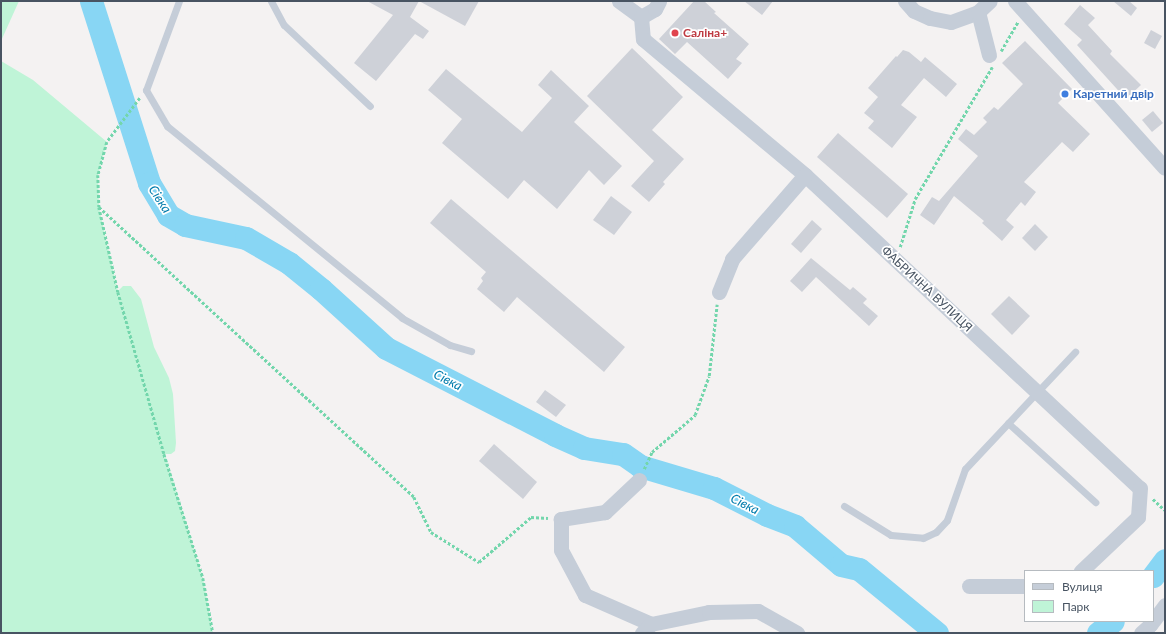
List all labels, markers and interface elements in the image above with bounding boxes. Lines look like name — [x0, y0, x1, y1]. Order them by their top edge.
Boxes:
place label: Саліна+ — [683, 26, 727, 40]
marker: Саліна+ — [670, 28, 680, 38]
place label: Каретний двір — [1073, 87, 1154, 101]
marker: Каретний двір — [1060, 89, 1070, 99]
water label: Сівка — [145, 182, 175, 216]
street label: ФАБРИЧНА ВУЛИЦЯ — [879, 243, 975, 335]
water label: Сівка — [431, 366, 465, 394]
water label: Сівка — [728, 490, 762, 518]
legend — [1024, 570, 1154, 622]
text: Вулиця — [1062, 579, 1102, 594]
text: Парк — [1062, 599, 1090, 614]

